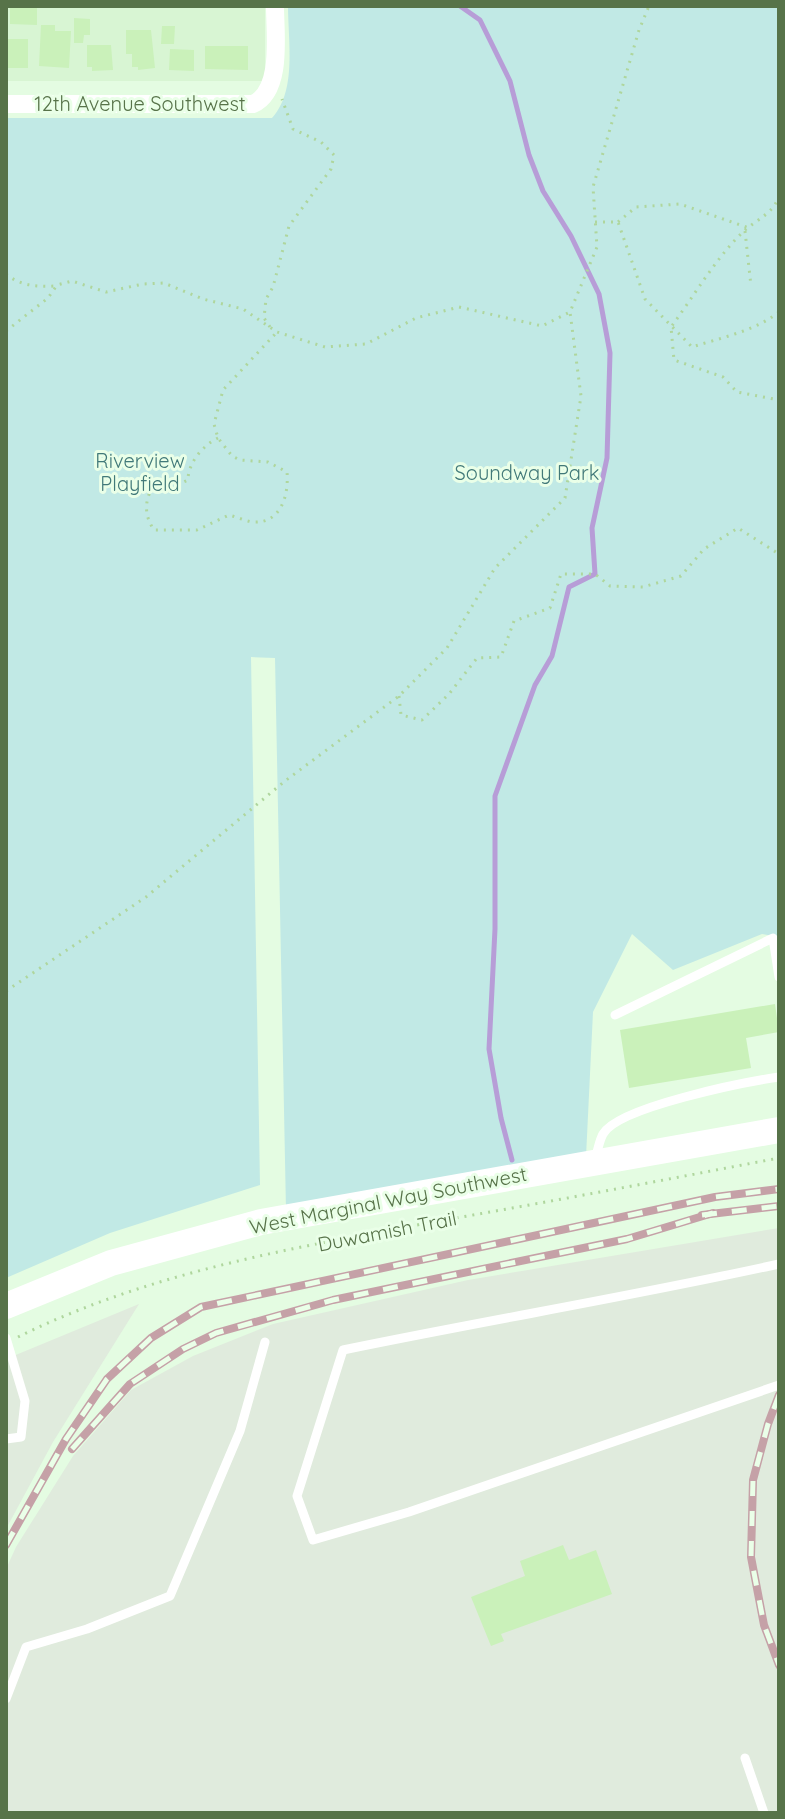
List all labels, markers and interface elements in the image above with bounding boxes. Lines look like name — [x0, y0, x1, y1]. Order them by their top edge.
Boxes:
street label: 12th Avenue Southwest — [34, 91, 246, 116]
park label: Riverview Playfield — [95, 448, 185, 496]
park label: Soundway Park — [455, 460, 599, 485]
street label: West Marginal Way Southwest — [247, 1161, 529, 1239]
street label: Duwamish Trail — [315, 1205, 459, 1257]

